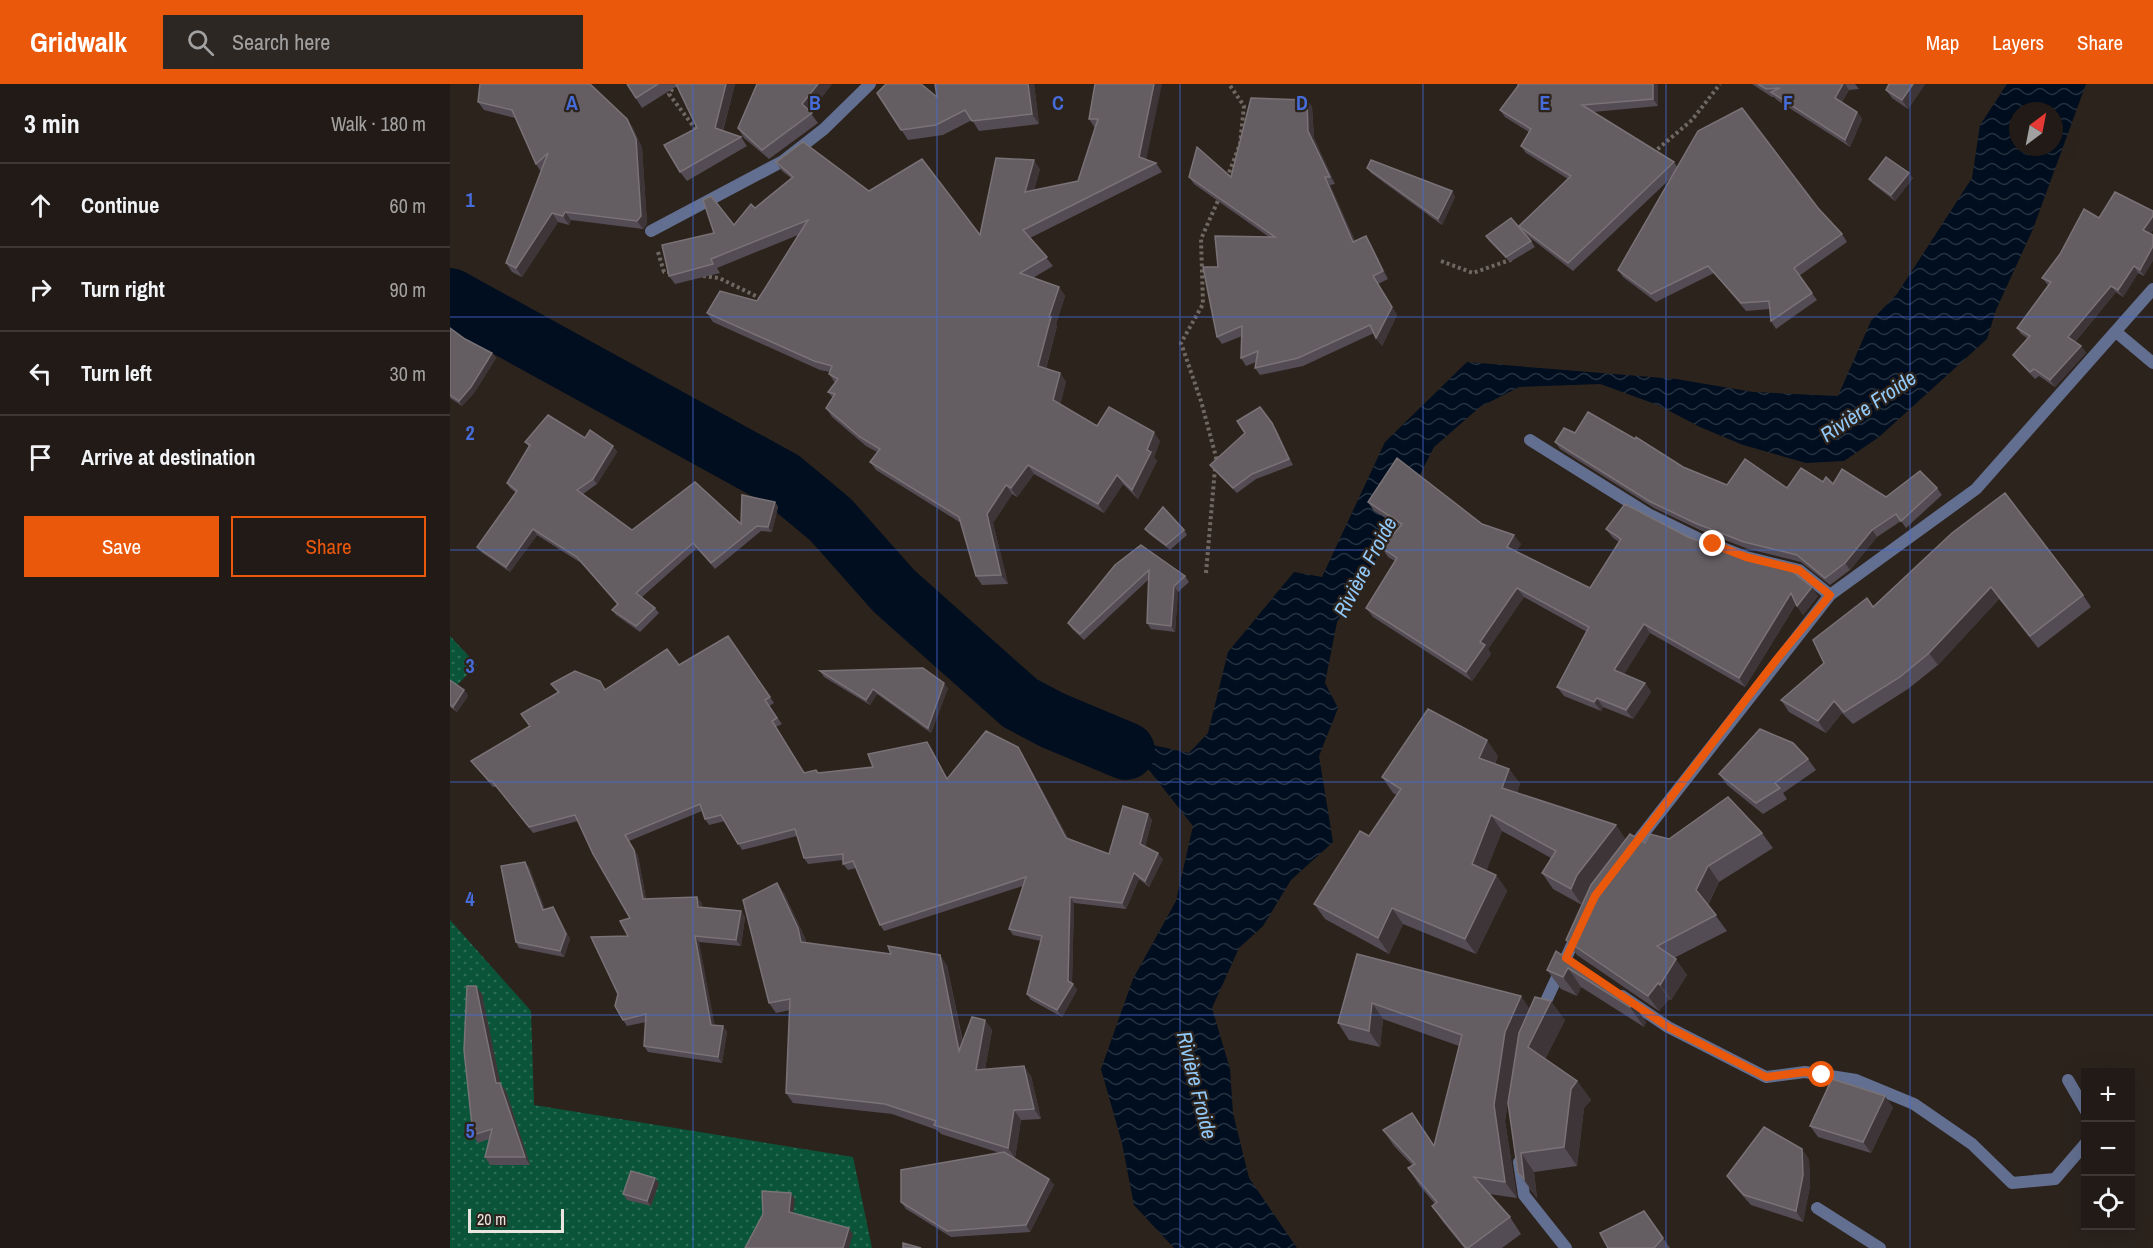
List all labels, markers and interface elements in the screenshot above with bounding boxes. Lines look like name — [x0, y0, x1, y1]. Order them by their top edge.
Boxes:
search box — [163, 15, 583, 69]
text: Gridwalk — [30, 23, 127, 61]
icon: search — [184, 26, 217, 59]
text: Search here — [232, 27, 330, 57]
text: Map — [1926, 28, 1959, 57]
text: Layers — [1992, 28, 2044, 57]
text: Share — [2077, 28, 2123, 57]
text: A — [566, 89, 578, 116]
text: B — [809, 89, 821, 116]
text: C — [1052, 89, 1064, 116]
text: D — [1296, 89, 1308, 116]
text: E — [1540, 89, 1551, 116]
text: F — [1783, 89, 1793, 116]
north arrow — [2009, 102, 2063, 156]
text: 3 min — [24, 106, 80, 141]
text: Walk · 180 m — [331, 110, 426, 137]
text: 1 — [465, 186, 475, 213]
icon: ahead — [24, 189, 57, 222]
text: Continue — [81, 190, 159, 220]
text: 60 m — [390, 192, 426, 219]
icon: right — [24, 273, 57, 306]
text: Turn right — [81, 274, 165, 304]
text: 90 m — [390, 276, 426, 303]
icon: left — [24, 357, 57, 390]
text: Turn left — [81, 358, 152, 388]
text: 30 m — [390, 360, 426, 387]
water label: Rivière Froide — [1814, 363, 1922, 449]
text: 2 — [465, 419, 475, 446]
icon: arrive — [24, 441, 57, 474]
text: Arrive at destination — [81, 442, 255, 472]
water label: Rivière Froide — [1326, 512, 1404, 622]
button: Save — [24, 516, 219, 577]
button: Share — [231, 516, 426, 577]
route end — [1699, 530, 1725, 556]
text: 3 — [465, 652, 475, 679]
text: 4 — [465, 885, 475, 912]
water label: Rivière Froide — [1170, 1028, 1224, 1142]
route start — [1808, 1061, 1834, 1087]
map controls — [2081, 1068, 2135, 1230]
button: + — [2081, 1068, 2135, 1122]
text: 5 — [465, 1117, 475, 1144]
button: − — [2081, 1122, 2135, 1176]
button: locate — [2081, 1176, 2135, 1230]
scale bar — [468, 1206, 564, 1234]
text: 20 m — [477, 1208, 506, 1230]

